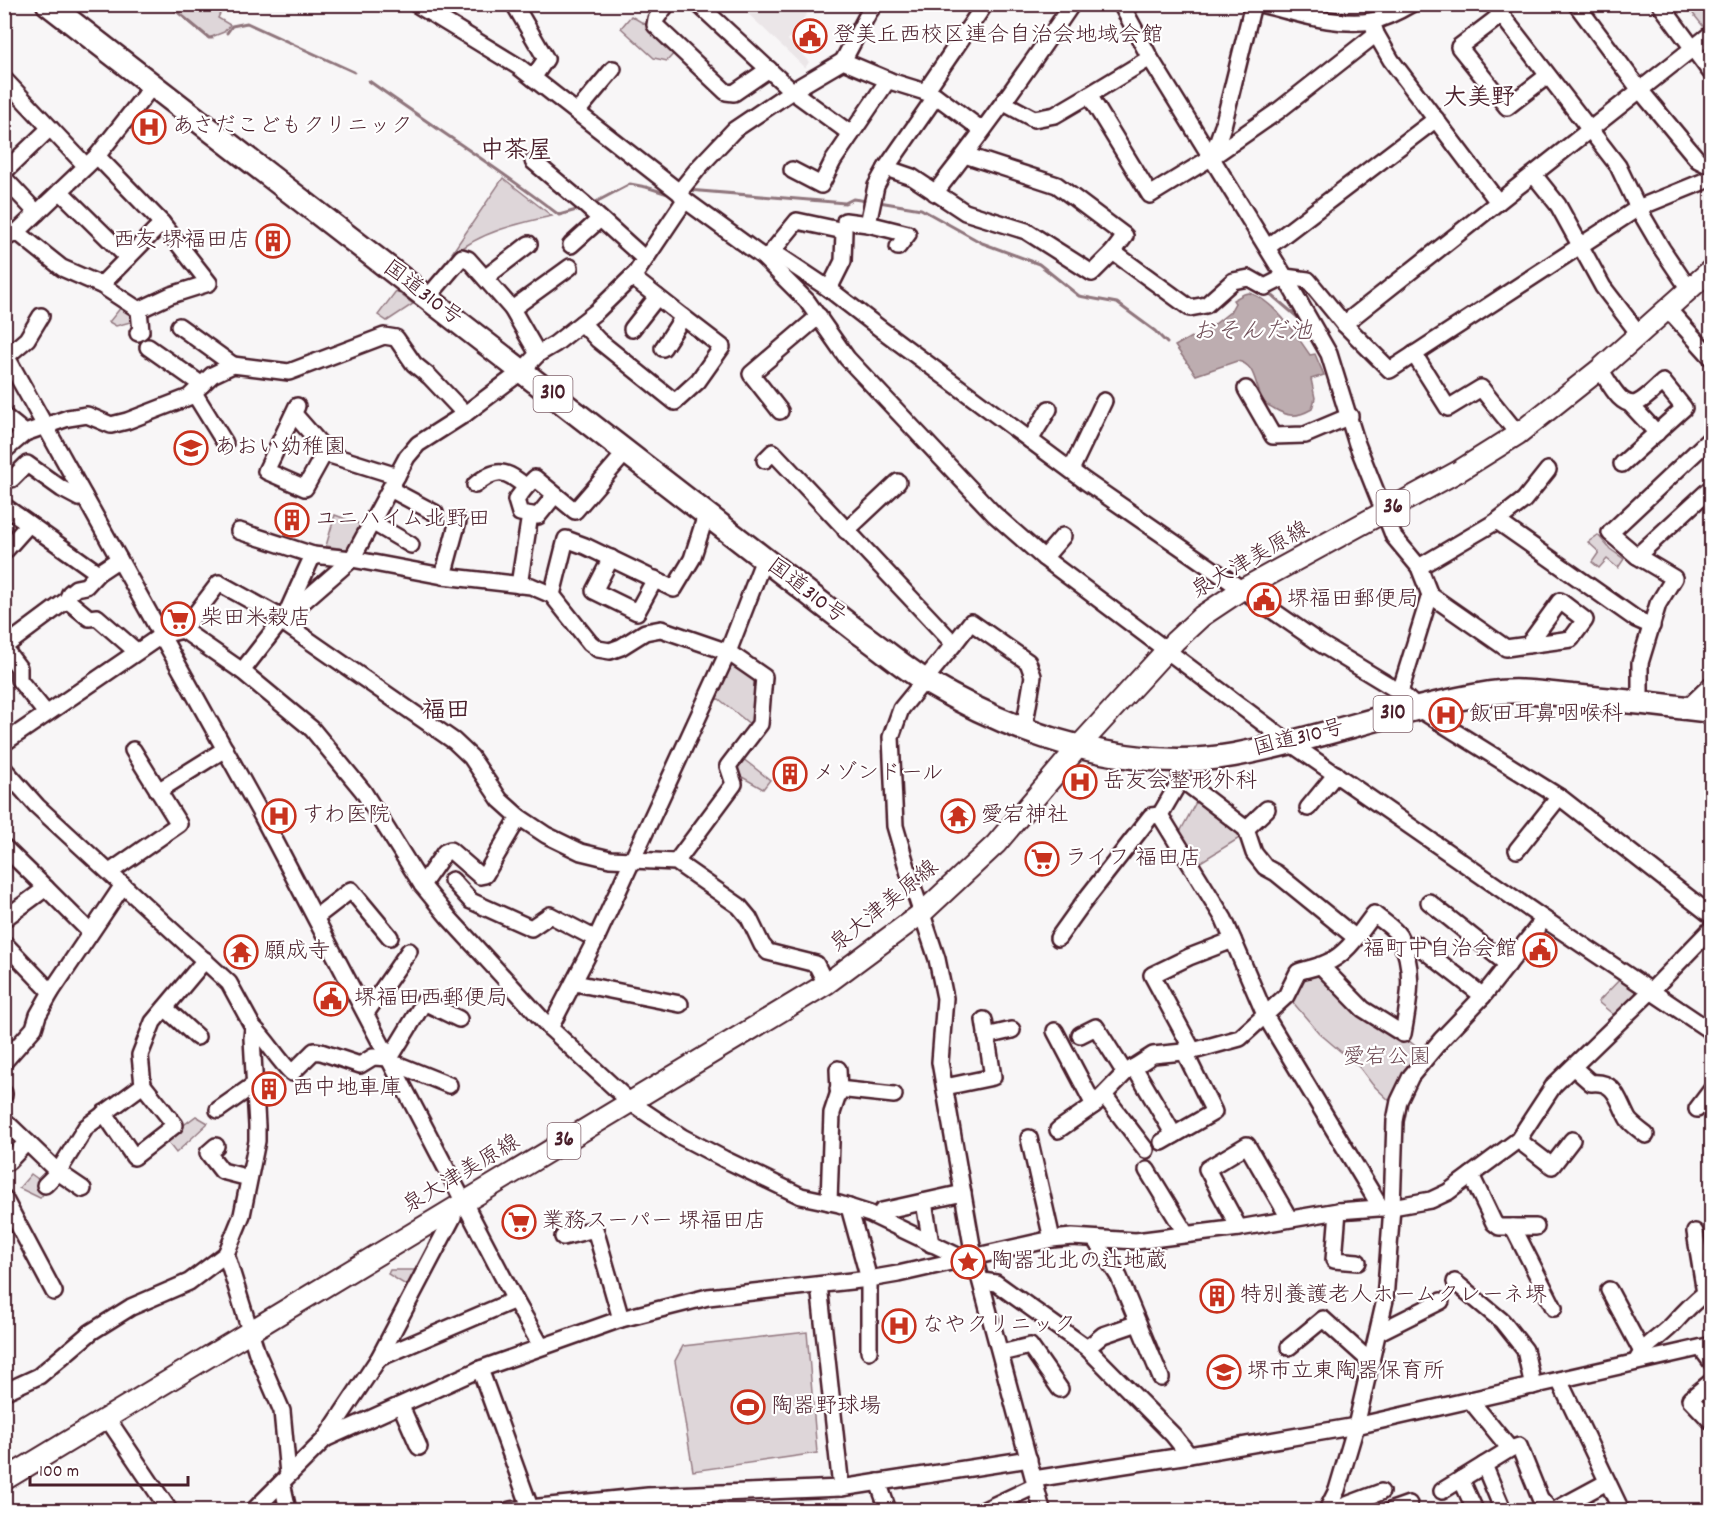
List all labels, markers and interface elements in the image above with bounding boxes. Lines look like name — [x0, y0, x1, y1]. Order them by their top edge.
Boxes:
public building icon: 登美丘西校区連合自治会地域会館 — [792, 18, 828, 54]
place label: 登美丘西校区連合自治会地域会館 — [833, 21, 1163, 52]
district label: 大美野 — [1443, 82, 1515, 116]
hospital icon: あさだこどもクリニック — [131, 109, 167, 145]
place label: あさだこどもクリニック — [172, 112, 413, 143]
district label: 中茶屋 — [480, 135, 552, 169]
building icon: 西友 堺福田店 — [255, 223, 291, 259]
place label: 西友 堺福田店 — [113, 226, 250, 257]
street label: 国道310号 — [376, 254, 468, 334]
water label: おそんだ池 — [1192, 316, 1313, 350]
road number: 310 — [534, 376, 572, 412]
school or university icon: あおい幼稚園 — [173, 430, 209, 466]
place label: あおい幼稚園 — [214, 433, 346, 464]
road number: 36 — [1376, 490, 1410, 526]
building icon: ユニハイム北野田 — [274, 502, 310, 538]
place label: ユニハイム北野田 — [315, 505, 490, 536]
street label: 泉大津美原線 — [1186, 515, 1316, 607]
street label: 国道310号 — [760, 552, 852, 632]
public building icon: 堺福田郵便局 — [1246, 582, 1282, 618]
place label: 堺福田郵便局 — [1287, 585, 1419, 616]
supermarket icon: 柴田米穀店 — [160, 601, 196, 637]
place label: 柴田米穀店 — [201, 604, 311, 635]
district label: 福田 — [422, 695, 470, 729]
road number: 310 — [1374, 696, 1412, 732]
hospital icon: 飯田耳鼻咽喉科 — [1428, 697, 1464, 733]
place label: 飯田耳鼻咽喉科 — [1469, 700, 1623, 731]
street label: 国道310号 — [1250, 713, 1348, 765]
building icon: メゾンドール — [772, 756, 808, 792]
place label: メゾンドール — [813, 759, 944, 790]
hospital icon: 岳友会整形外科 — [1062, 764, 1098, 800]
place label: 岳友会整形外科 — [1103, 767, 1257, 798]
hospital icon: すわ医院 — [261, 798, 297, 834]
temple icon: 愛宕神社 — [940, 798, 976, 834]
place label: すわ医院 — [302, 801, 390, 832]
place label: 愛宕神社 — [981, 801, 1069, 832]
supermarket icon: ライフ 福田店 — [1024, 841, 1060, 877]
place label: ライフ 福田店 — [1065, 844, 1201, 875]
street label: 泉大津美原線 — [824, 853, 946, 961]
public building icon: 福町中自治会館 — [1522, 932, 1558, 968]
temple icon: 願成寺 — [223, 934, 259, 970]
place label: 福町中自治会館 — [1363, 935, 1517, 966]
place label: 願成寺 — [264, 937, 330, 968]
public building icon: 堺福田西郵便局 — [313, 981, 349, 1017]
place label: 堺福田西郵便局 — [354, 984, 508, 1015]
park label: 愛宕公園 — [1343, 1043, 1431, 1074]
building icon: 西中地車庫 — [251, 1071, 287, 1107]
place label: 西中地車庫 — [292, 1074, 402, 1105]
road number: 36 — [548, 1123, 580, 1159]
street label: 泉大津美原線 — [397, 1128, 527, 1222]
supermarket icon: 業務スーパー 堺福田店 — [501, 1204, 537, 1240]
place label: 業務スーパー 堺福田店 — [542, 1207, 766, 1238]
place icon: 陶器北北の辻地蔵 — [950, 1244, 986, 1280]
place label: 陶器北北の辻地蔵 — [991, 1247, 1167, 1278]
building icon: 特別養護老人ホームクレーネ堺 — [1199, 1278, 1235, 1314]
place label: 特別養護老人ホームクレーネ堺 — [1240, 1281, 1547, 1312]
hospital icon: なやクリニック — [881, 1308, 917, 1344]
place label: なやクリニック — [922, 1311, 1076, 1342]
school or university icon: 堺市立東陶器保育所 — [1206, 1354, 1242, 1390]
place label: 堺市立東陶器保育所 — [1247, 1357, 1445, 1388]
sports icon: 陶器野球場 — [730, 1389, 766, 1425]
place label: 陶器野球場 — [771, 1392, 881, 1423]
scale bar — [30, 1449, 188, 1487]
text: 100 m — [39, 1460, 79, 1485]

